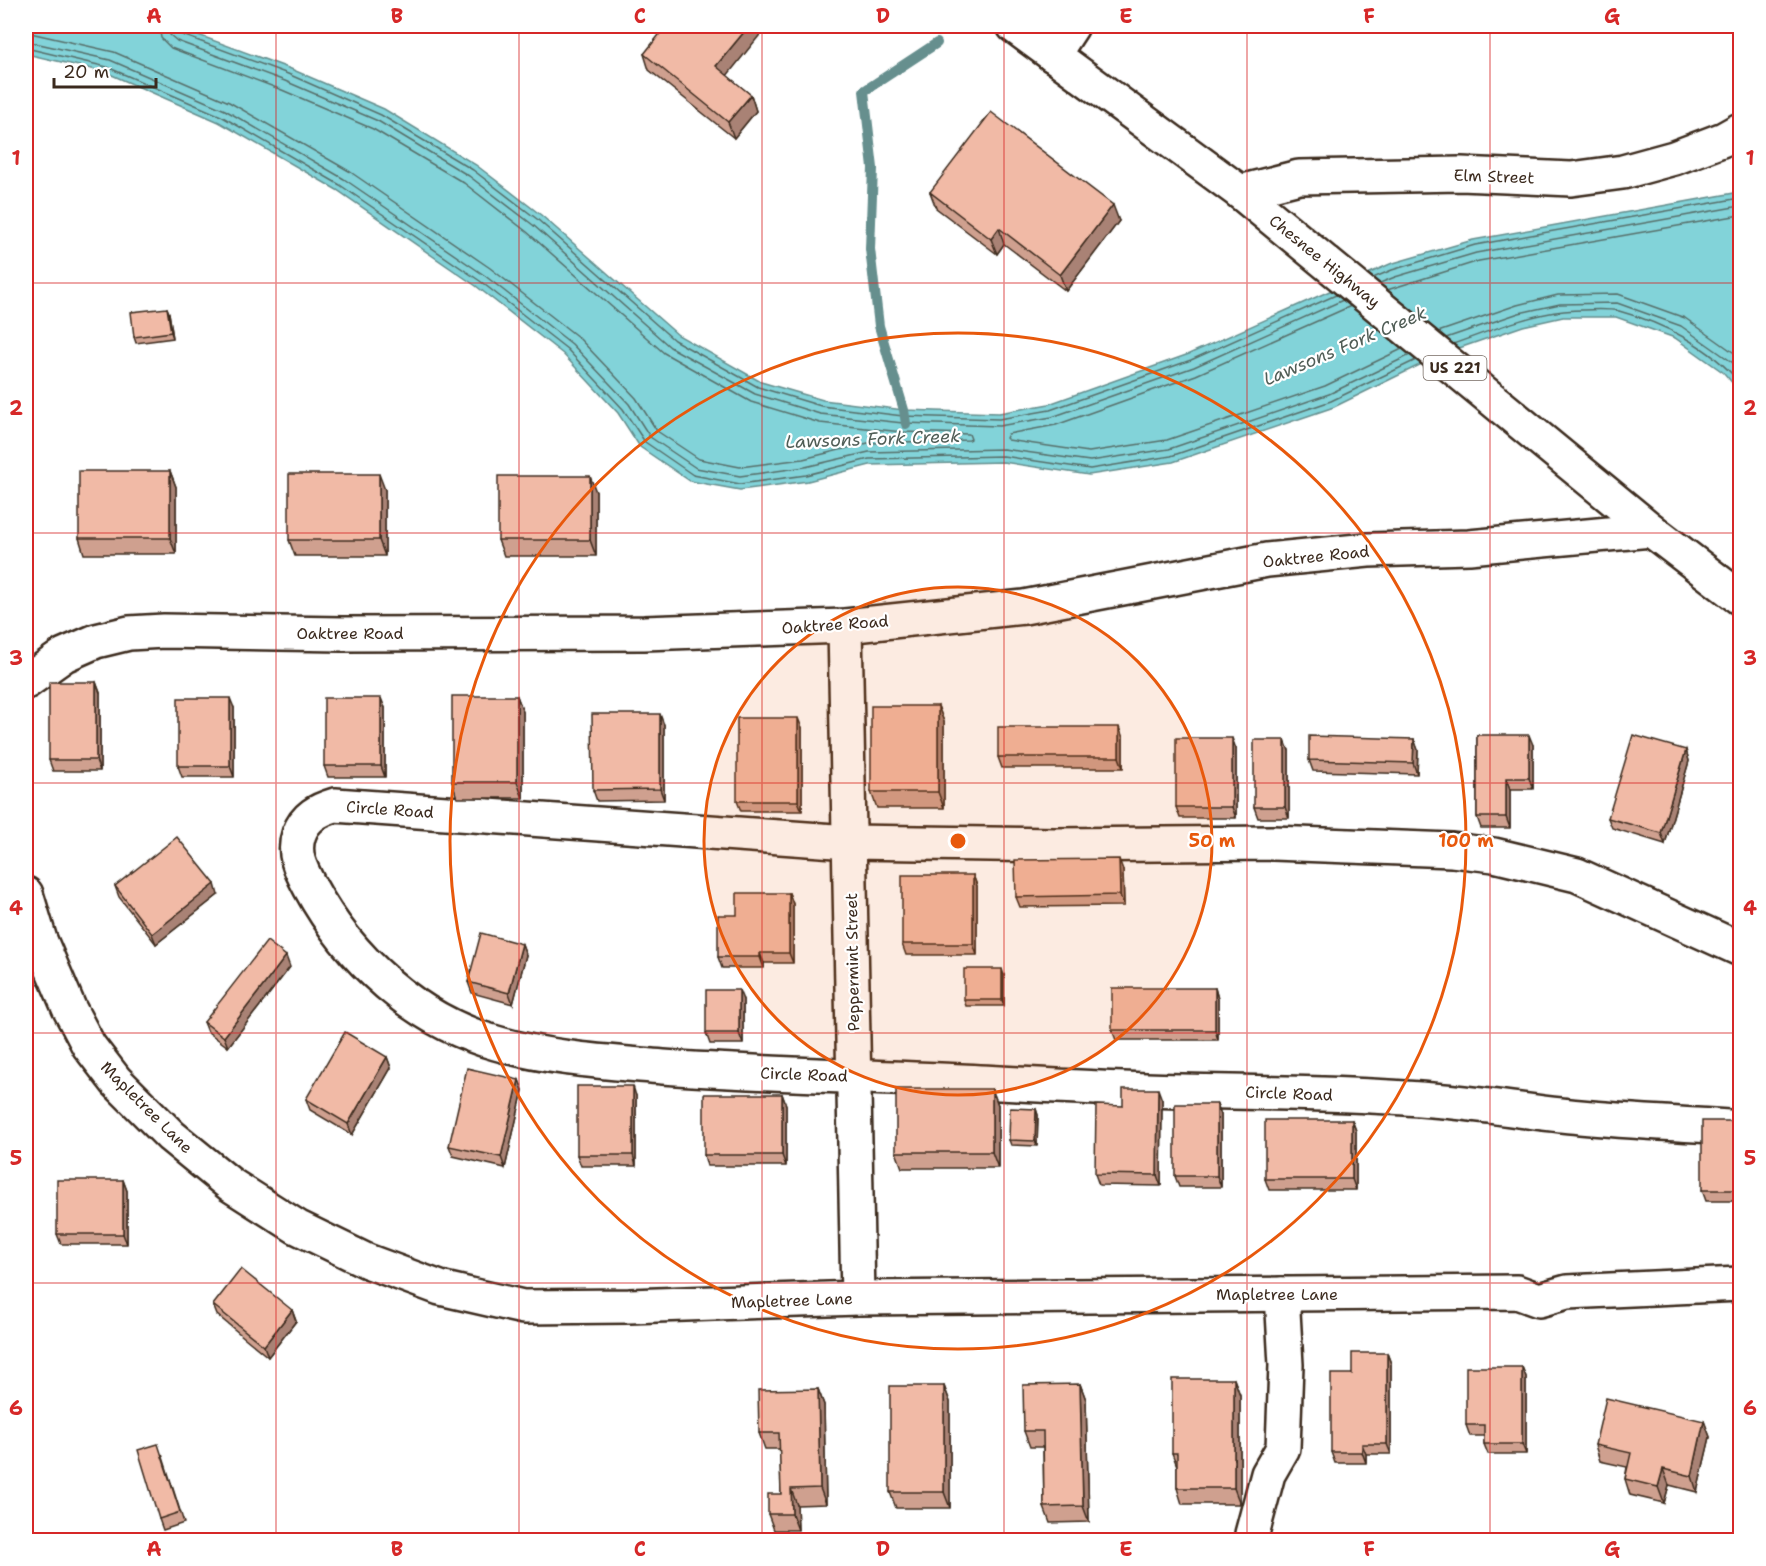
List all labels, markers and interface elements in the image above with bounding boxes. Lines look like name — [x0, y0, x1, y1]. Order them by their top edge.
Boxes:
text: A — [146, 3, 162, 29]
text: B — [391, 3, 403, 29]
text: C — [634, 3, 646, 29]
text: D — [876, 3, 890, 29]
text: E — [1119, 3, 1133, 29]
text: F — [1363, 3, 1375, 29]
text: G — [1604, 3, 1620, 29]
scale bar — [54, 51, 156, 89]
text: 20 m — [63, 60, 109, 84]
text: 1 — [11, 145, 21, 171]
text: 1 — [1745, 145, 1755, 171]
street label: Elm Street — [1453, 165, 1535, 188]
street label: Chesnee Highway — [1265, 210, 1384, 313]
water label: Lawsons Fork Creek — [1260, 300, 1431, 391]
road number: US 221 — [1424, 356, 1486, 380]
text: 2 — [9, 395, 23, 421]
text: 2 — [1743, 395, 1757, 421]
water label: Lawsons Fork Creek — [785, 424, 962, 454]
street label: Oaktree Road — [1262, 540, 1370, 573]
street label: Oaktree Road — [781, 610, 889, 639]
street label: Oaktree Road — [296, 623, 404, 644]
text: 3 — [9, 645, 23, 671]
text: 3 — [1743, 645, 1757, 671]
street label: Circle Road — [345, 796, 434, 823]
text: 50 m — [1189, 829, 1236, 853]
text: 100 m — [1438, 829, 1494, 853]
centre of rings — [948, 831, 968, 851]
street label: Peppermint Street — [841, 893, 864, 1031]
text: 4 — [9, 895, 23, 921]
text: 4 — [1743, 895, 1757, 921]
street label: Mapletree Lane — [96, 1057, 197, 1158]
street label: Circle Road — [760, 1062, 848, 1087]
street label: Circle Road — [1245, 1081, 1333, 1106]
text: 5 — [10, 1145, 22, 1171]
text: 5 — [1744, 1145, 1756, 1171]
street label: Mapletree Lane — [1216, 1284, 1338, 1305]
street label: Mapletree Lane — [731, 1288, 853, 1313]
text: 6 — [9, 1395, 23, 1421]
text: 6 — [1743, 1395, 1757, 1421]
text: A — [146, 1536, 162, 1562]
text: B — [391, 1536, 403, 1562]
text: C — [634, 1536, 646, 1562]
text: D — [876, 1536, 890, 1562]
text: E — [1119, 1536, 1133, 1562]
text: F — [1363, 1536, 1375, 1562]
text: G — [1604, 1536, 1620, 1562]

